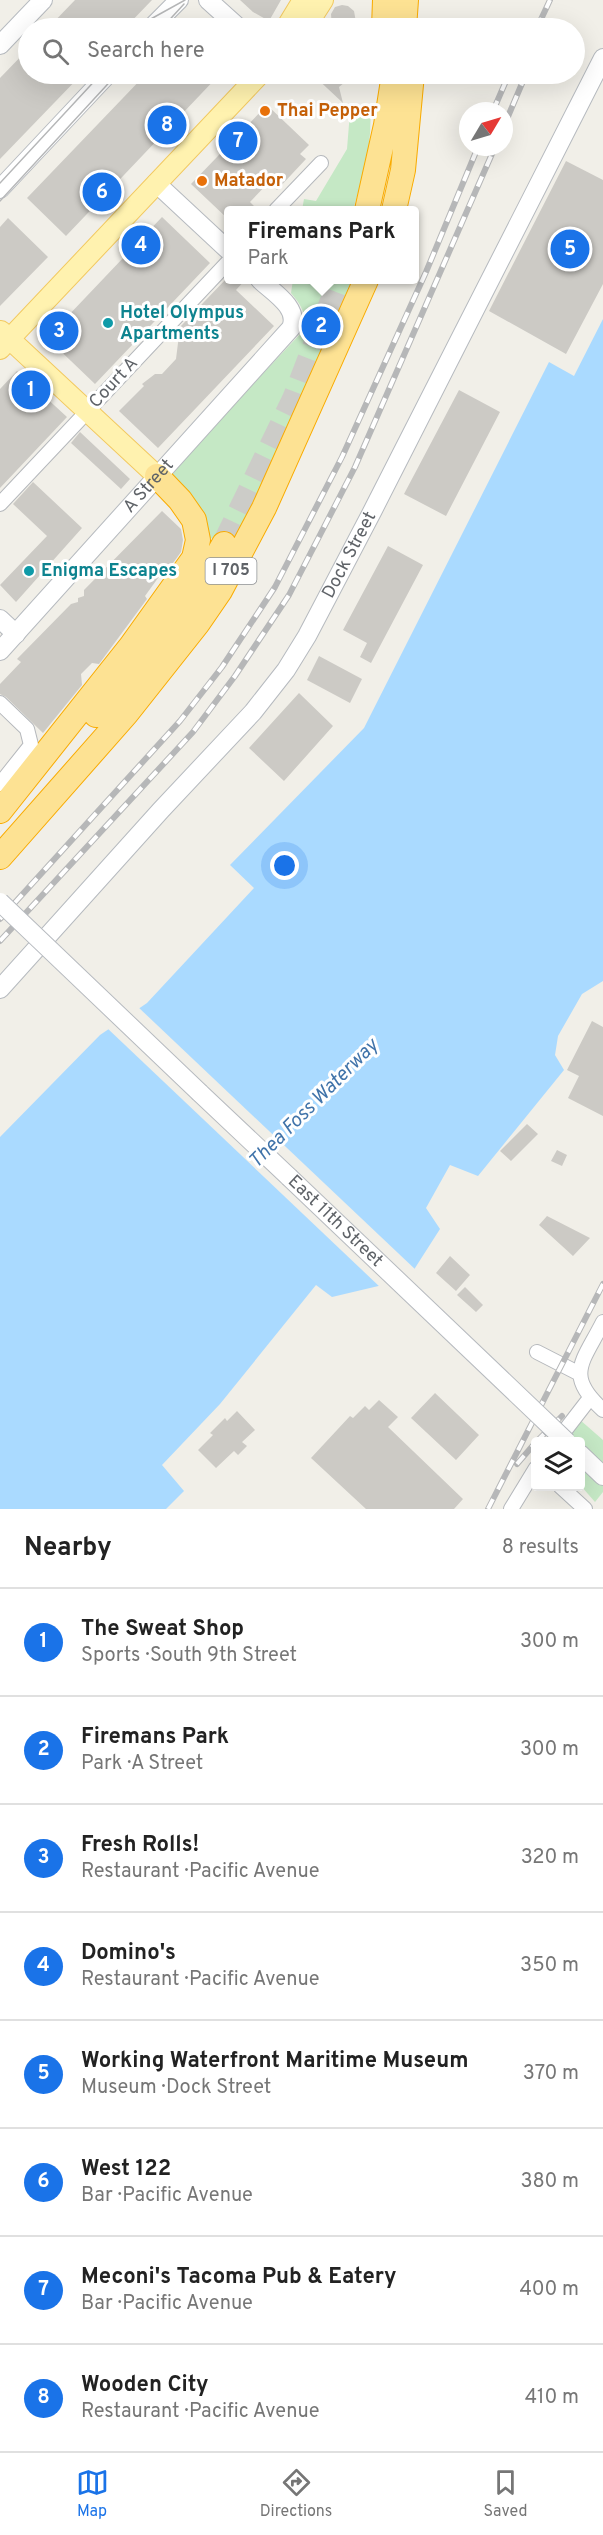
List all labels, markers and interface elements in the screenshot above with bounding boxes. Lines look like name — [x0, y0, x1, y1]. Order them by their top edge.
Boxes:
search box — [18, 18, 585, 84]
icon: search — [39, 35, 72, 68]
text: Search here — [87, 38, 205, 65]
place label: Thai Pepper — [277, 100, 378, 123]
pin: 8 — [148, 102, 186, 148]
north arrow — [459, 102, 513, 156]
marker: Thai Pepper — [258, 104, 272, 118]
pin: 7 — [218, 118, 258, 164]
pin: 6 — [82, 170, 122, 214]
place label: Matador — [214, 170, 284, 193]
marker: Matador — [195, 174, 209, 188]
popup — [224, 206, 419, 284]
text: Firemans Park — [247, 219, 396, 246]
pin: 4 — [122, 222, 160, 268]
pin: 5 — [550, 226, 590, 272]
text: Park — [247, 246, 289, 272]
place label: Hotel Olympus Apartments — [120, 302, 244, 346]
pin: 2 — [302, 304, 340, 348]
pin: 3 — [40, 308, 78, 354]
marker: Hotel Olympus Apartments — [101, 316, 115, 330]
street label: Court A — [84, 353, 144, 413]
pin: 1 — [12, 368, 51, 412]
street label: A Street — [118, 454, 179, 518]
street label: Dock Street — [317, 508, 382, 602]
road number: I 705 — [206, 558, 256, 584]
place label: Enigma Escapes — [41, 560, 177, 583]
marker: Enigma Escapes — [22, 564, 36, 578]
your location — [270, 851, 299, 880]
water label: Thea Foss Waterway — [243, 1032, 386, 1175]
street label: East 11th Street — [283, 1170, 388, 1272]
map controls — [531, 1437, 585, 1491]
button: layers — [531, 1437, 585, 1491]
text: Nearby — [24, 1532, 112, 1565]
text: 8 results — [502, 1535, 579, 1561]
text: The Sweat Shop — [81, 1616, 244, 1643]
text: 1 — [40, 1629, 48, 1655]
text: 300 m — [520, 1629, 579, 1655]
text: Sports · South 9th Street — [81, 1643, 297, 1669]
text: Firemans Park — [81, 1724, 229, 1751]
text: 2 — [37, 1737, 50, 1763]
text: 300 m — [520, 1737, 579, 1763]
text: Park · A Street — [81, 1751, 203, 1777]
text: Fresh Rolls! — [81, 1832, 199, 1859]
text: 3 — [38, 1845, 50, 1871]
text: 320 m — [521, 1845, 579, 1871]
text: Restaurant · Pacific Avenue — [81, 1859, 320, 1885]
text: Domino's — [81, 1940, 176, 1967]
text: 4 — [37, 1953, 50, 1979]
text: 350 m — [520, 1953, 579, 1979]
text: Restaurant · Pacific Avenue — [81, 1967, 320, 1993]
text: Working Waterfront Maritime Museum — [81, 2048, 468, 2075]
text: 5 — [37, 2061, 50, 2087]
text: 370 m — [523, 2061, 579, 2087]
text: Museum · Dock Street — [81, 2075, 271, 2101]
text: West 122 — [81, 2156, 171, 2183]
text: 6 — [37, 2169, 50, 2195]
text: 380 m — [520, 2169, 579, 2195]
text: Bar · Pacific Avenue — [81, 2183, 253, 2209]
text: Meconi's Tacoma Pub & Eatery — [81, 2264, 397, 2291]
text: 7 — [38, 2277, 49, 2303]
text: 400 m — [519, 2277, 579, 2303]
text: Bar · Pacific Avenue — [81, 2291, 253, 2317]
text: Wooden City — [81, 2372, 208, 2399]
text: 8 — [37, 2385, 50, 2411]
text: 410 m — [525, 2385, 579, 2411]
text: Restaurant · Pacific Avenue — [81, 2399, 320, 2425]
tab: Map — [76, 2466, 109, 2522]
tab: Directions — [260, 2466, 332, 2522]
tab: Saved — [483, 2466, 527, 2522]

